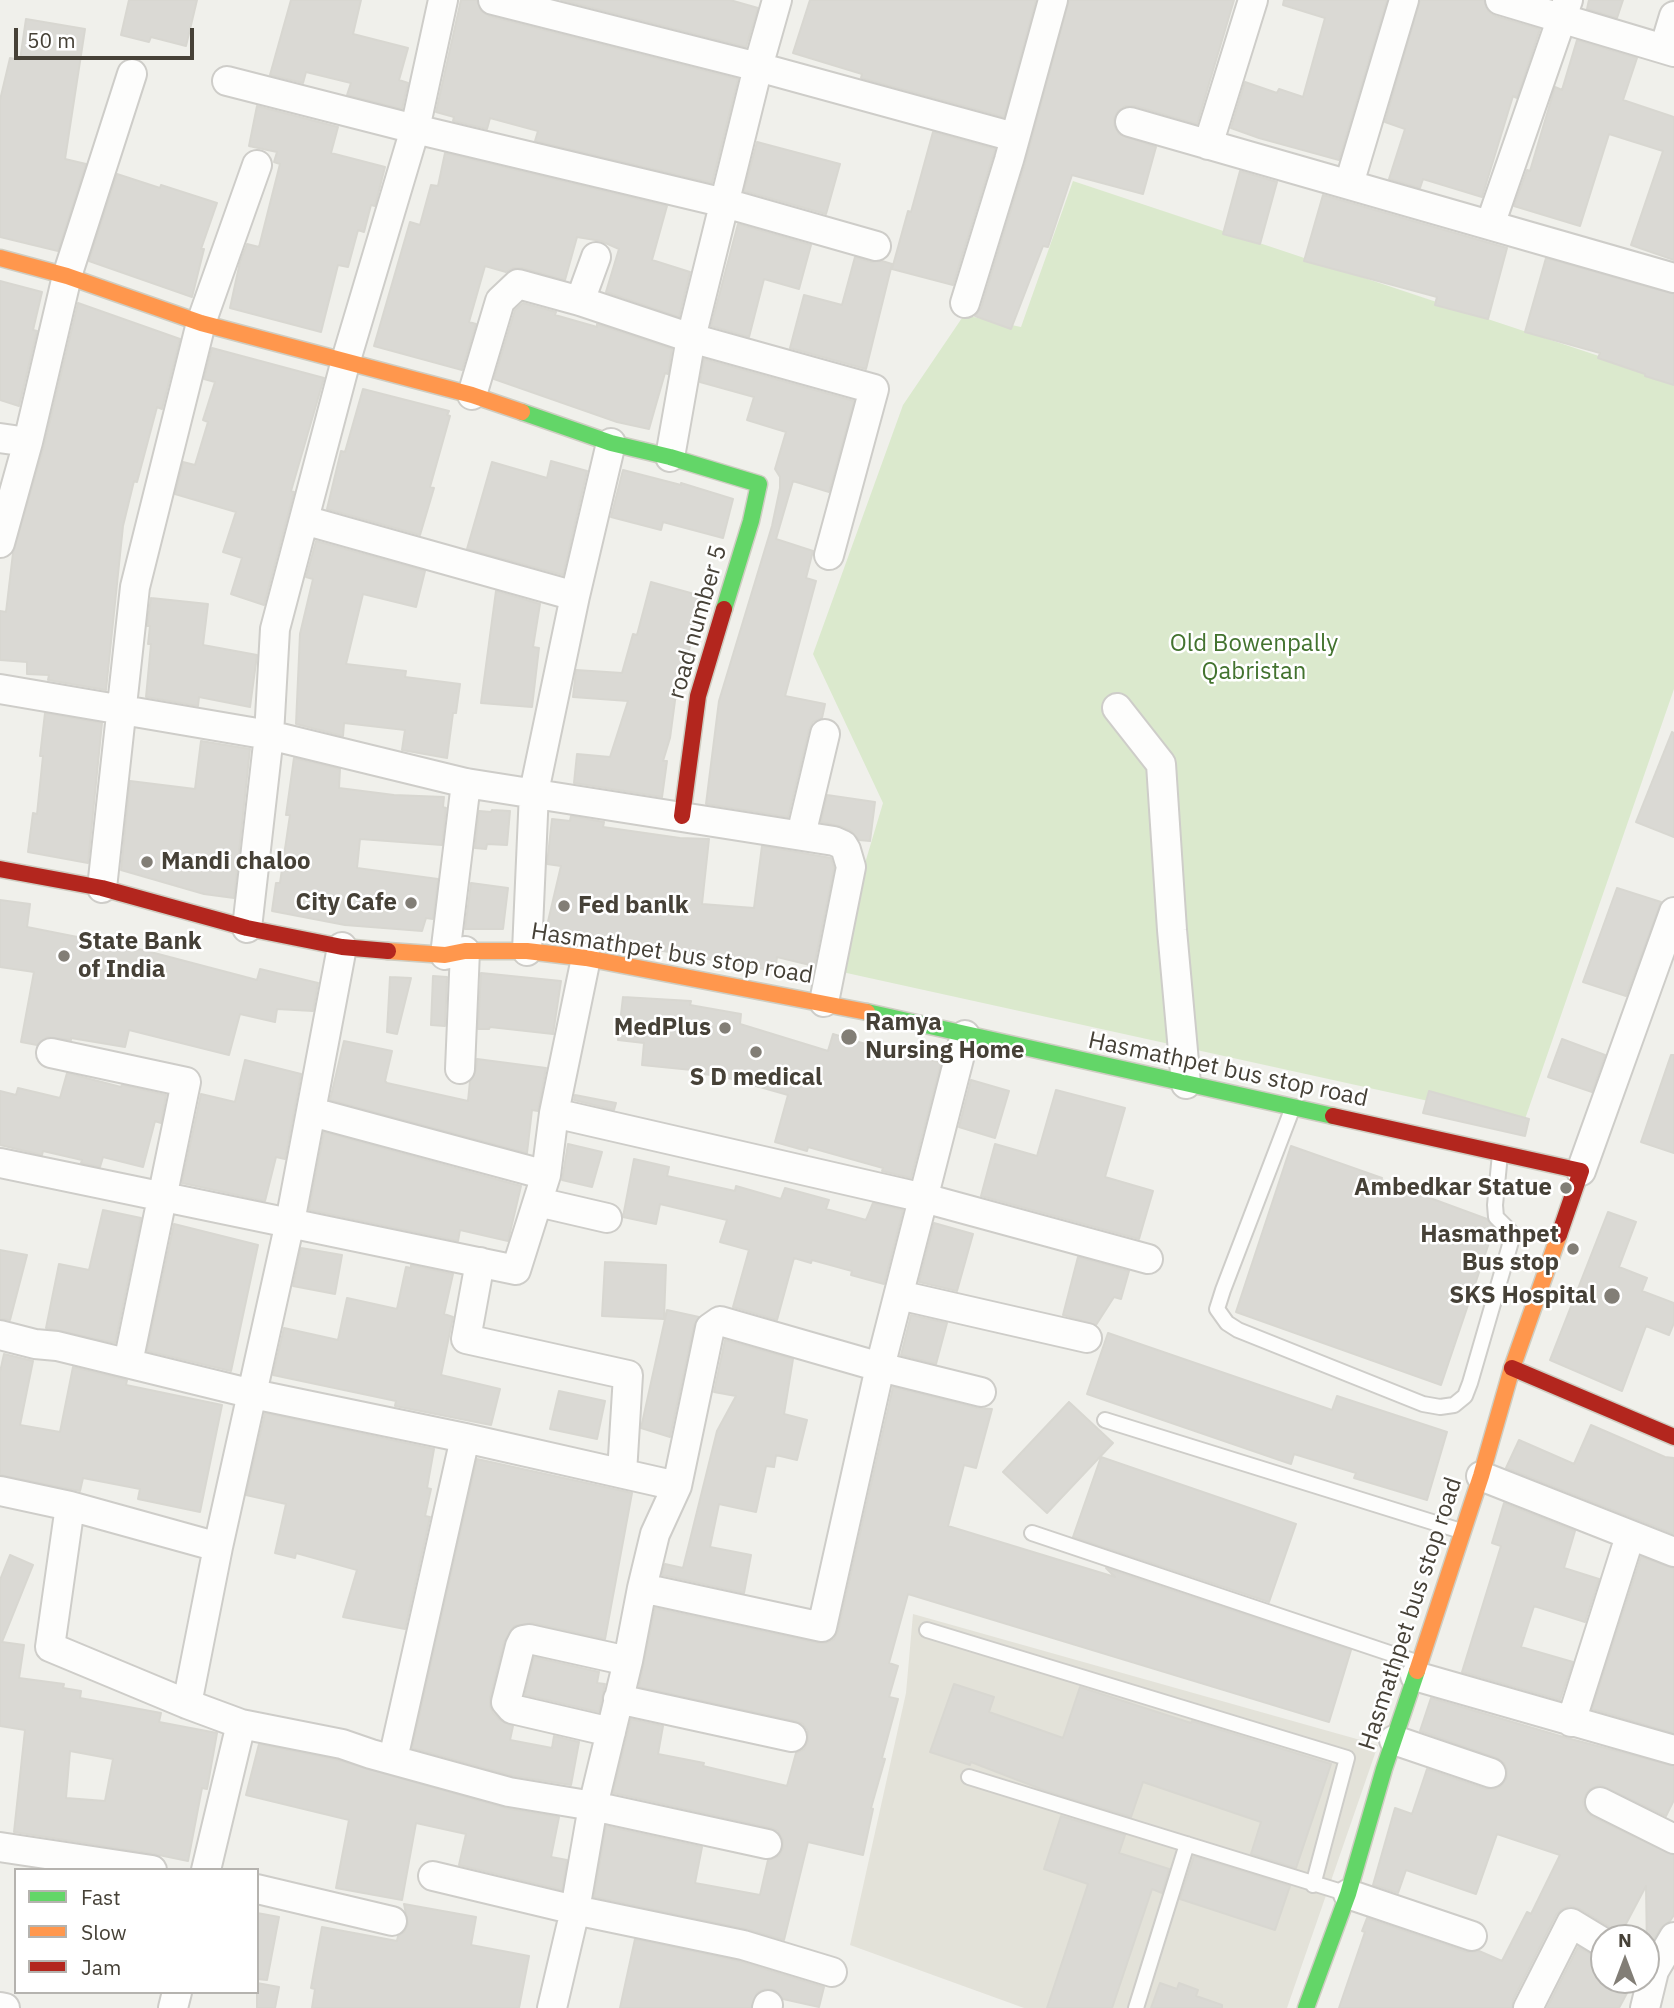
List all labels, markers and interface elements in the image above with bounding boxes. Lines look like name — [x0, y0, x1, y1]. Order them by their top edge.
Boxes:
scale bar — [18, 14, 198, 58]
text: 50 m — [27, 26, 76, 54]
street label: road number 5 — [662, 542, 734, 702]
park label: Old Bowenpally Qabristan — [1170, 630, 1338, 686]
place label: Mandi chaloo — [161, 848, 310, 876]
marker: Mandi chaloo — [139, 854, 155, 870]
place label: City Cafe — [296, 889, 397, 917]
place label: Fed banlk — [578, 892, 689, 920]
marker: City Cafe — [403, 895, 419, 911]
marker: Fed banlk — [556, 898, 572, 914]
street label: Hasmathpet bus stop road — [529, 917, 815, 991]
place label: State Bank of India — [78, 928, 202, 984]
marker: State Bank of India — [56, 948, 72, 964]
place label: Ramya Nursing Home — [865, 1009, 1024, 1065]
place label: MedPlus — [614, 1014, 711, 1042]
marker: MedPlus — [717, 1020, 733, 1036]
street label: Hasmathpet bus stop road — [1086, 1026, 1370, 1114]
marker: Ramya Nursing Home — [839, 1027, 859, 1047]
marker: S D medical — [748, 1044, 764, 1060]
place label: S D medical — [690, 1064, 822, 1092]
place label: Ambedkar Statue — [1354, 1174, 1552, 1202]
marker: Ambedkar Statue — [1558, 1180, 1574, 1196]
place label: Hasmathpet Bus stop — [1420, 1221, 1559, 1277]
marker: Hasmathpet Bus stop — [1565, 1241, 1581, 1257]
place label: SKS Hospital — [1449, 1282, 1596, 1310]
marker: SKS Hospital — [1602, 1286, 1622, 1306]
street label: Hasmathpet bus stop road — [1353, 1474, 1469, 1754]
legend — [14, 1868, 259, 1994]
text: Fast — [81, 1883, 121, 1911]
text: Slow — [81, 1918, 127, 1946]
north arrow — [1590, 1924, 1660, 1994]
text: N — [1618, 1928, 1632, 1952]
text: Jam — [81, 1953, 121, 1981]

